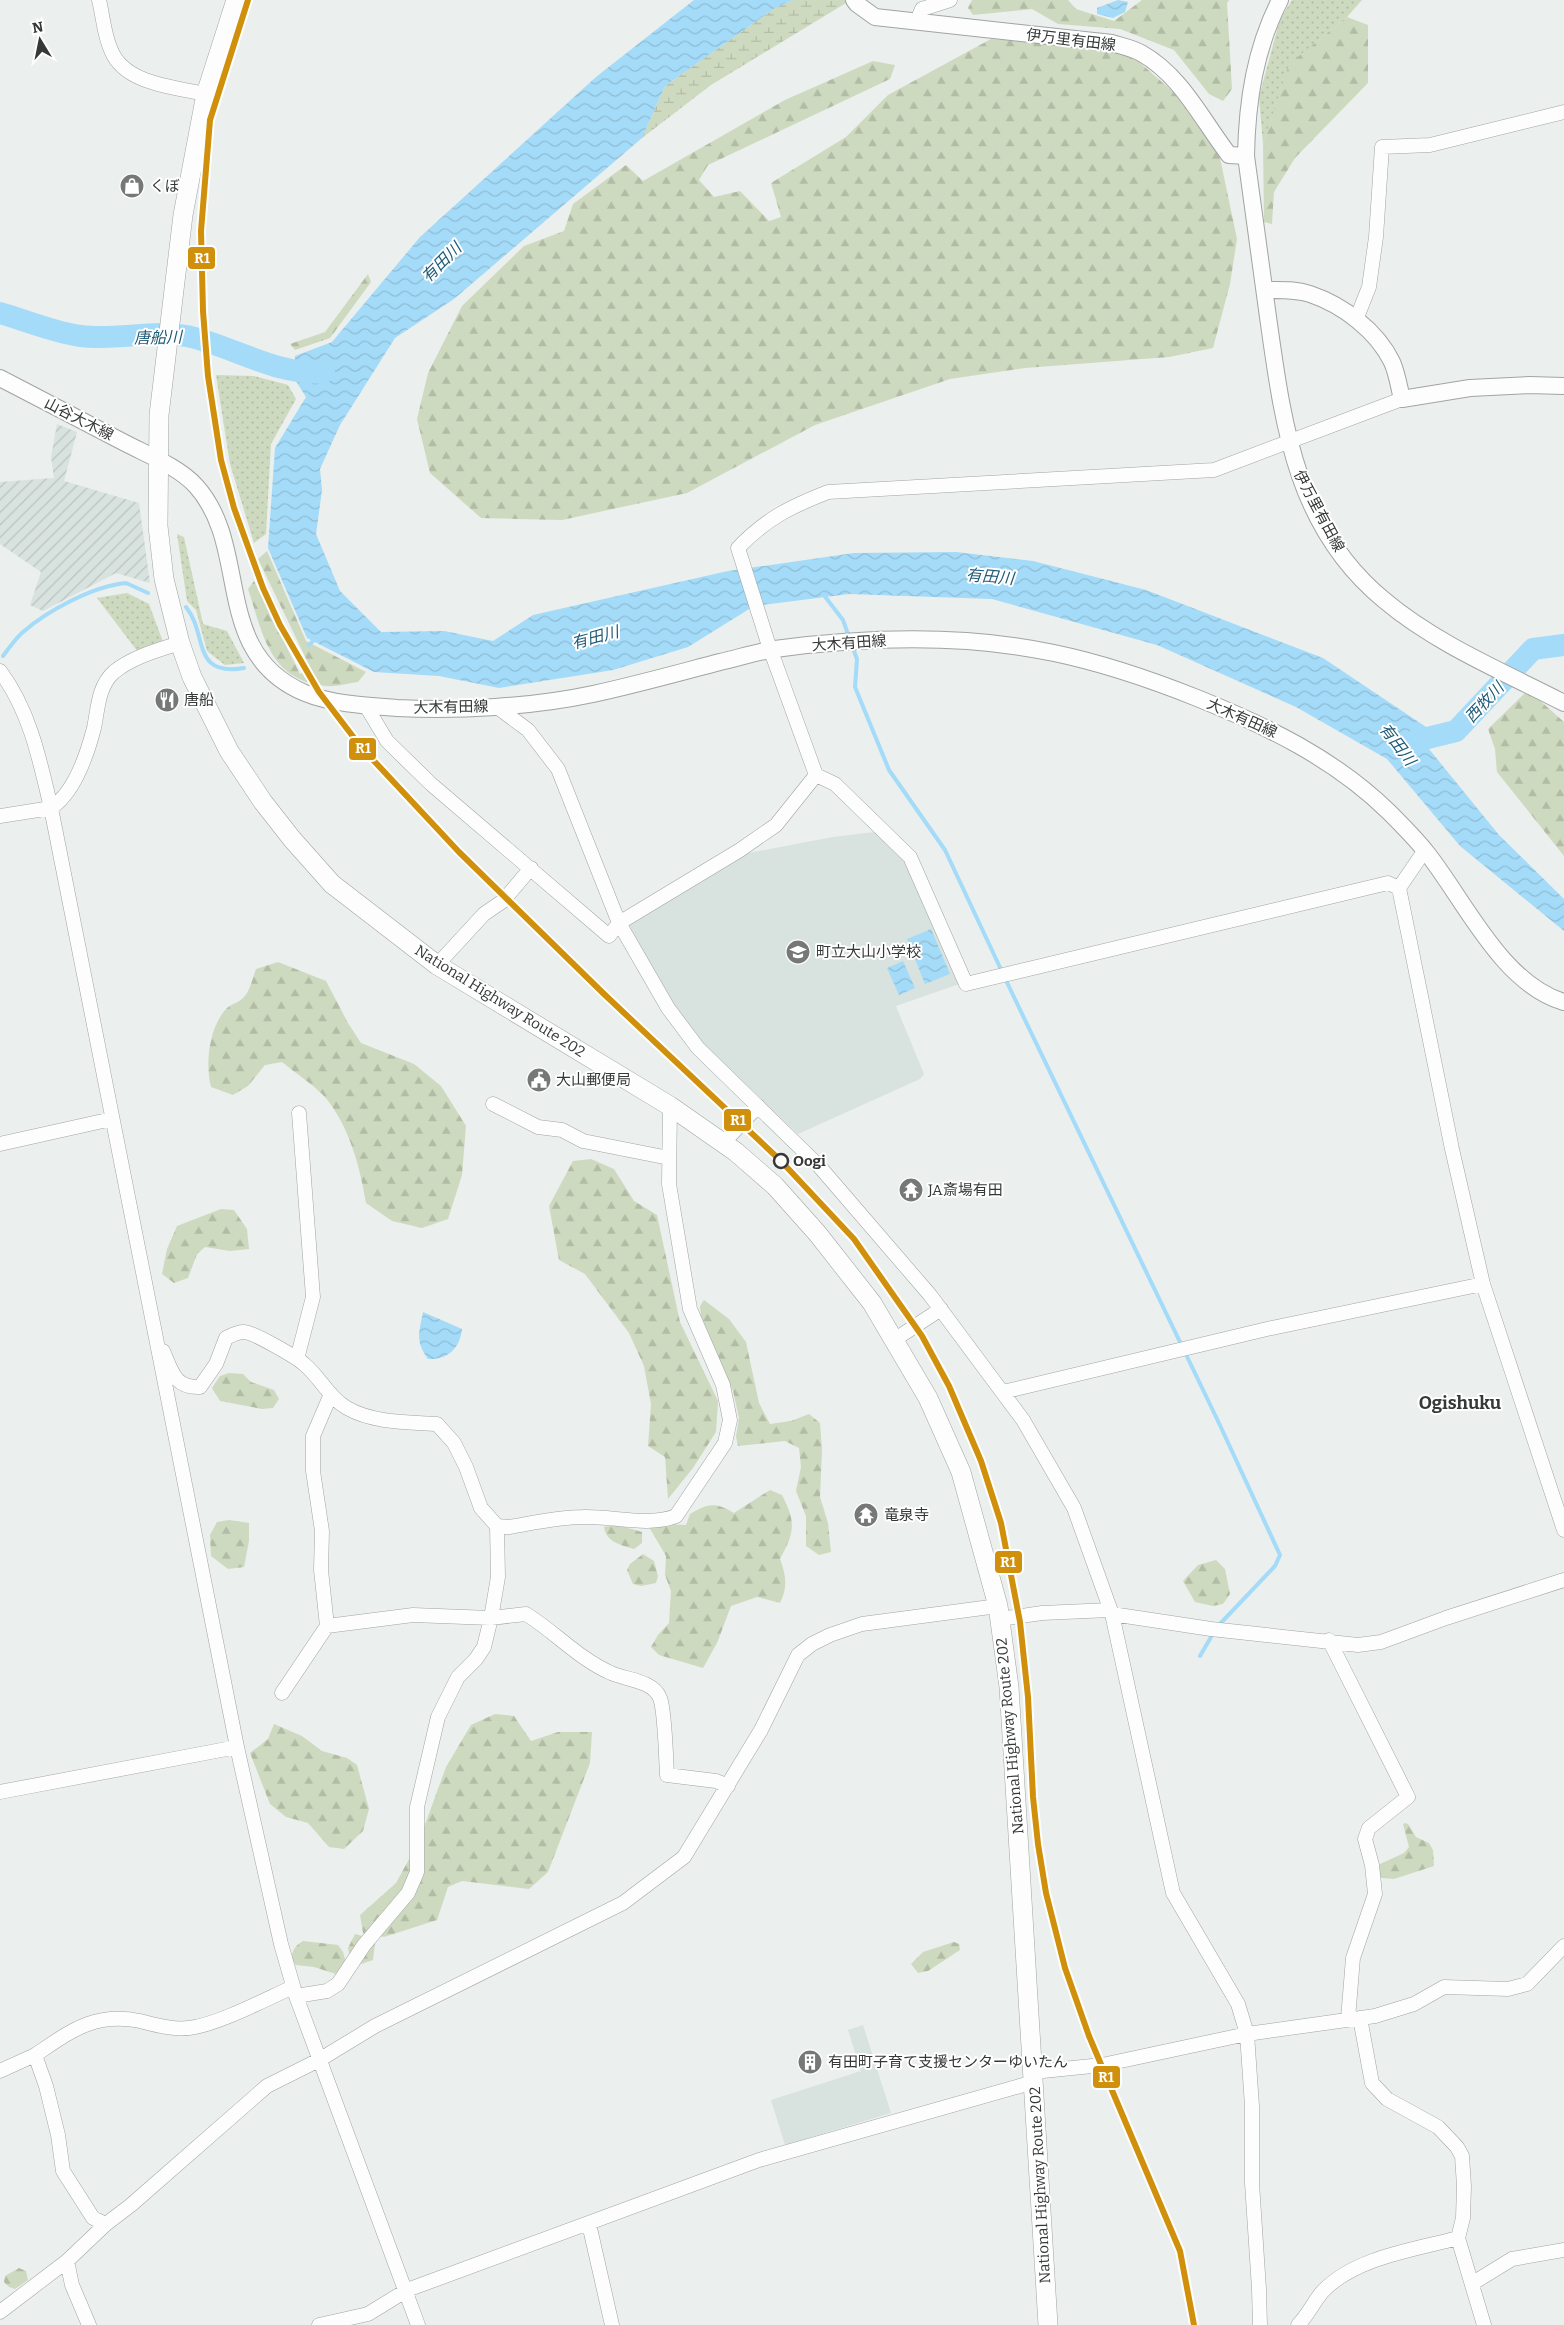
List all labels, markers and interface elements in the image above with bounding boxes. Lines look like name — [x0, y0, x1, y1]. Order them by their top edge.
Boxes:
north arrow — [15, 15, 65, 65]
text: N — [31, 18, 45, 37]
street label: 伊万里有田線 — [1025, 26, 1117, 54]
shop icon: くぼ — [119, 173, 145, 199]
place label: くぼ — [150, 177, 180, 195]
water label: 有田川 — [418, 237, 466, 286]
line badge: R1 — [187, 246, 216, 270]
text: R1 — [194, 250, 210, 267]
water label: 唐船川 — [134, 328, 184, 347]
street label: 山谷大木線 — [41, 394, 117, 444]
street label: 伊万里有田線 — [1290, 467, 1348, 555]
water label: 有田川 — [965, 565, 1017, 588]
water label: 有田川 — [569, 622, 623, 653]
street label: 大木有田線 — [811, 631, 887, 655]
water label: 西牧川 — [1461, 677, 1509, 726]
restaurant icon: 唐船 — [154, 687, 180, 713]
place label: 唐船 — [184, 691, 214, 709]
street label: 大木有田線 — [1204, 695, 1280, 741]
street label: 大木有田線 — [413, 697, 489, 717]
water label: 有田川 — [1376, 719, 1421, 771]
line badge: R1 — [348, 737, 377, 761]
text: R1 — [355, 740, 371, 757]
school or university icon: 町立大山小学校 — [785, 939, 811, 965]
street label: National Highway Route 202 — [412, 941, 588, 1061]
place label: 町立大山小学校 — [816, 943, 921, 961]
public building icon: 大山郵便局 — [526, 1067, 552, 1093]
place label: 大山郵便局 — [556, 1071, 631, 1089]
line badge: R1 — [723, 1108, 752, 1132]
text: R1 — [730, 1112, 746, 1129]
place label: Oogi — [793, 1152, 826, 1170]
marker: Oogi — [773, 1153, 789, 1169]
temple icon: JA斎場有田 — [898, 1177, 924, 1203]
place label: JA斎場有田 — [927, 1181, 1003, 1199]
district label: Ogishuku — [1419, 1392, 1502, 1414]
temple icon: 竜泉寺 — [853, 1502, 879, 1528]
place label: 竜泉寺 — [884, 1506, 929, 1524]
line badge: R1 — [994, 1550, 1023, 1574]
text: R1 — [1000, 1554, 1016, 1571]
street label: National Highway Route 202 — [992, 1637, 1028, 1835]
building icon: 有田町子育て支援センターゆいたん — [797, 2049, 823, 2075]
place label: 有田町子育て支援センターゆいたん — [828, 2053, 1068, 2071]
line badge: R1 — [1092, 2065, 1121, 2089]
text: R1 — [1098, 2069, 1114, 2086]
street label: National Highway Route 202 — [1026, 2086, 1054, 2284]

